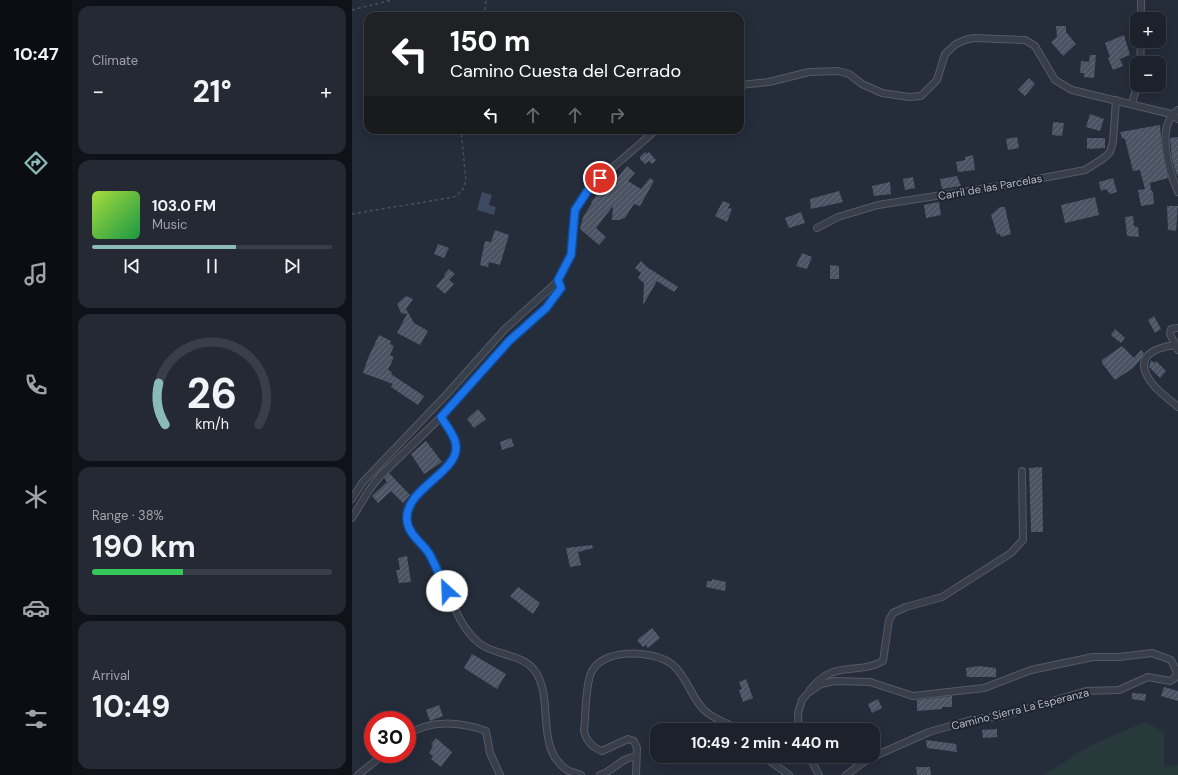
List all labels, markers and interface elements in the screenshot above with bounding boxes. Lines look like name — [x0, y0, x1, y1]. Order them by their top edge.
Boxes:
map controls — [1130, 12, 1166, 92]
button: + — [1130, 12, 1166, 48]
text: 150 m — [450, 23, 530, 60]
icon: left — [384, 28, 436, 80]
text: 10:47 — [13, 42, 59, 66]
text: Climate — [92, 52, 138, 69]
button: − — [1130, 56, 1166, 92]
text: Camino Cuesta del Cerrado — [450, 59, 681, 83]
text: 21° — [192, 72, 232, 111]
text: − — [92, 77, 104, 106]
text: + — [320, 77, 332, 106]
icon: left — [480, 104, 502, 126]
icon: ahead — [522, 104, 544, 126]
icon: ahead — [564, 104, 586, 126]
icon: right — [606, 104, 628, 126]
icon: directions — [22, 149, 50, 177]
pin — [583, 161, 617, 195]
icon: arrive — [589, 167, 611, 189]
street label: Carril de las Parcelas — [937, 171, 1043, 203]
text: 103.0 FM — [152, 196, 216, 216]
text: Music — [152, 216, 187, 233]
icon: previous — [121, 255, 143, 277]
icon: pause — [201, 255, 223, 277]
icon: next — [281, 255, 303, 277]
icon: music — [22, 260, 50, 288]
text: 26 — [187, 367, 237, 421]
icon: phone — [22, 371, 50, 399]
text: km/h — [195, 415, 229, 433]
icon: climate — [22, 483, 50, 511]
text: Range · 38% — [92, 507, 164, 524]
text: 190 km — [92, 527, 196, 566]
position arrow — [426, 570, 468, 612]
icon: car — [22, 594, 50, 622]
text: Arrival — [92, 667, 130, 684]
street label: Camino Sierra La Esperanza — [950, 685, 1090, 733]
text: 10:49 — [92, 687, 170, 726]
icon: filters — [22, 705, 50, 733]
speed limit sign: 30 — [364, 711, 416, 763]
text: 10:49 · 2 min · 440 m — [691, 733, 839, 753]

